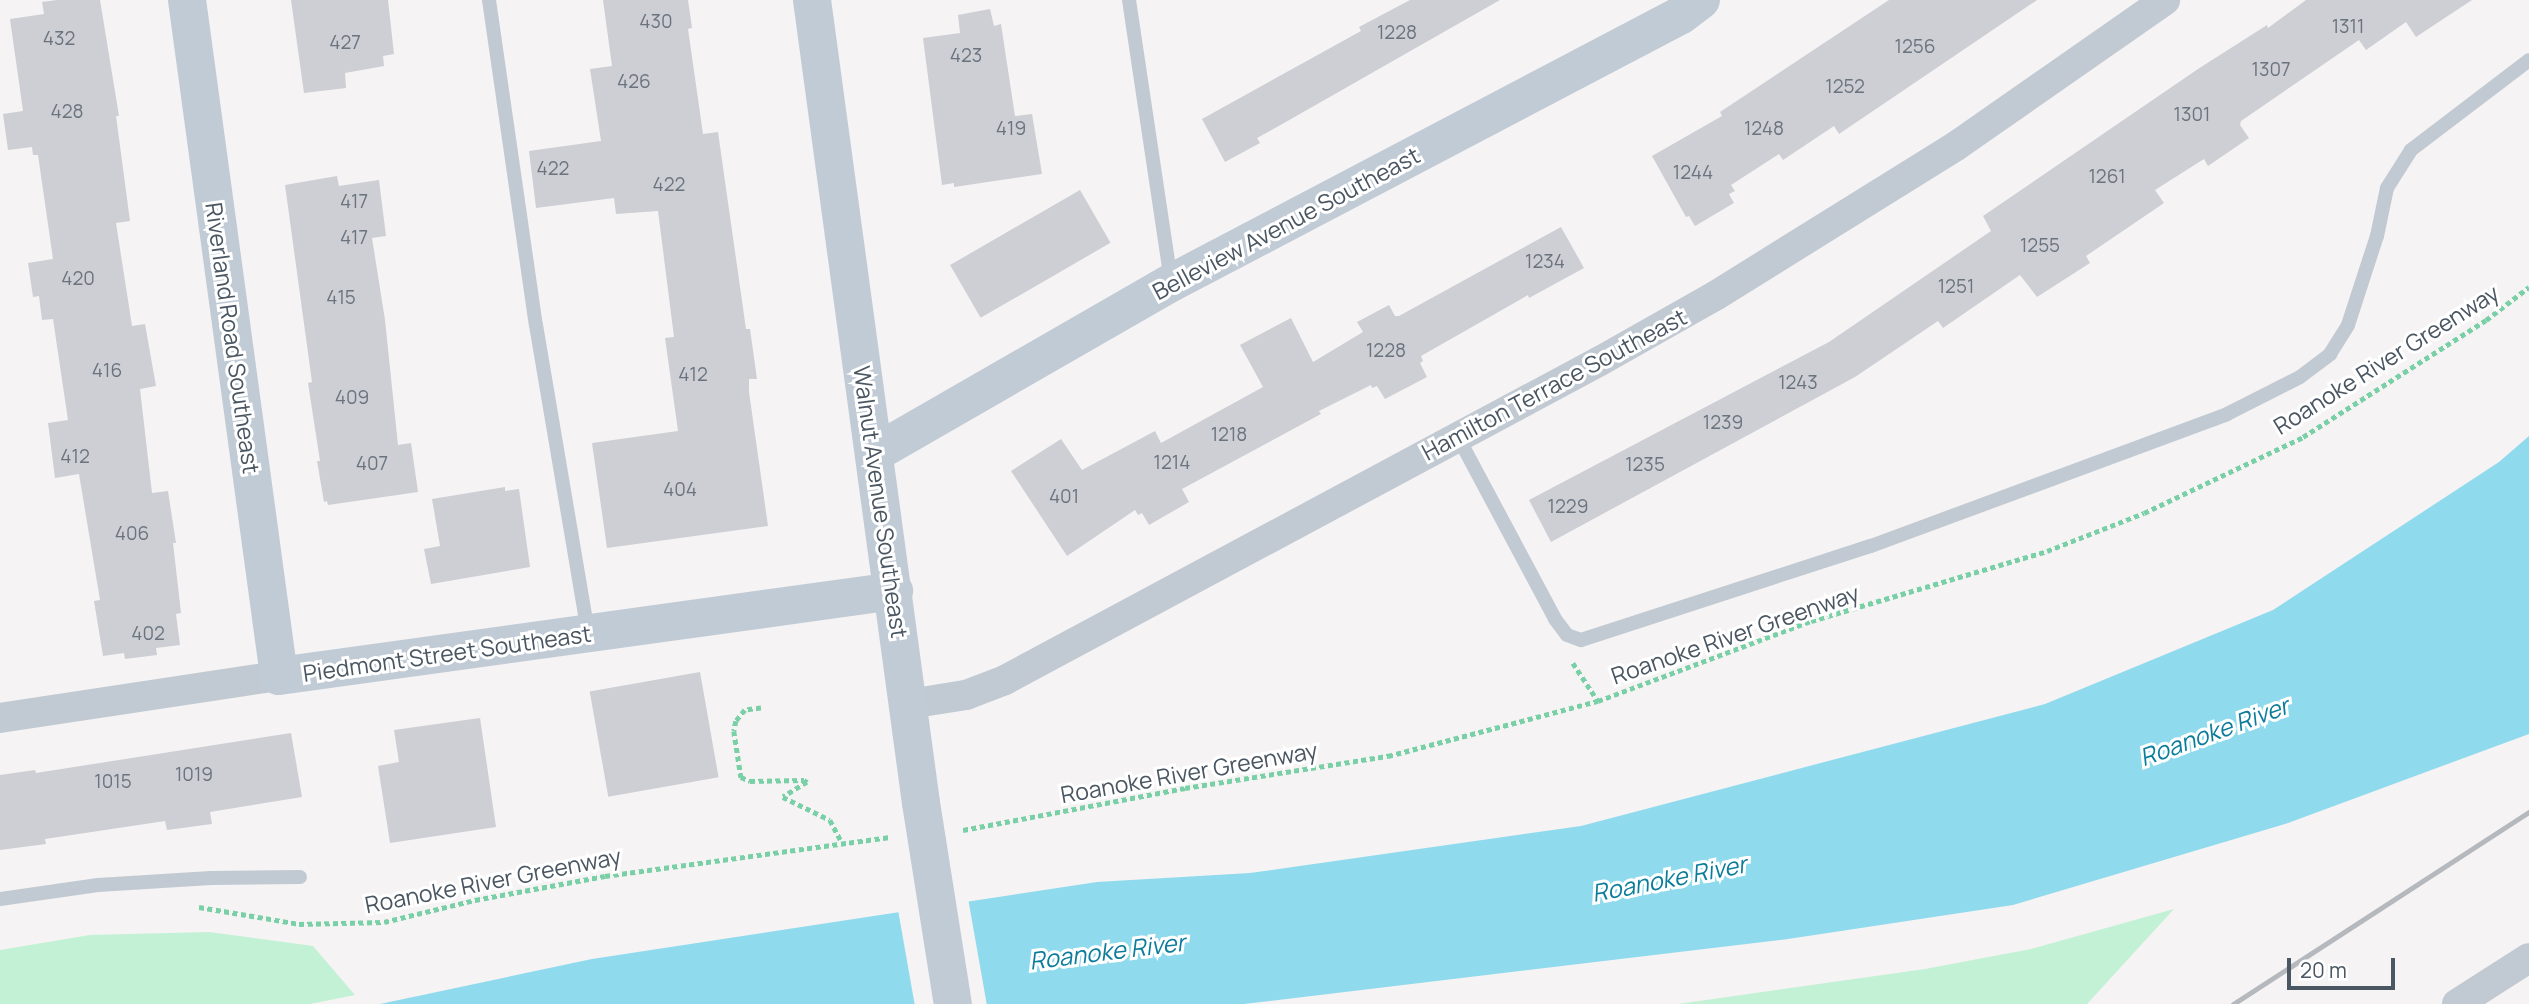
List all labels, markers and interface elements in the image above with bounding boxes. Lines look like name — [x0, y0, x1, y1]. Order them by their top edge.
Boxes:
house number: 430 — [639, 11, 673, 33]
house number: 1311 — [2332, 16, 2364, 38]
house number: 1228 — [1377, 22, 1417, 44]
house number: 432 — [43, 28, 75, 50]
house number: 427 — [329, 32, 361, 54]
house number: 1256 — [1894, 36, 1936, 58]
house number: 423 — [950, 45, 982, 67]
house number: 1307 — [2251, 59, 2291, 81]
house number: 426 — [617, 71, 651, 93]
house number: 1252 — [1825, 76, 1865, 98]
house number: 428 — [50, 101, 84, 123]
house number: 1301 — [2174, 104, 2210, 126]
house number: 419 — [996, 118, 1026, 140]
house number: 1248 — [1744, 118, 1784, 140]
street label: Belleview Avenue Southeast — [1148, 141, 1424, 305]
house number: 422 — [537, 158, 569, 180]
house number: 1244 — [1673, 162, 1713, 184]
house number: 1261 — [2088, 166, 2126, 188]
house number: 422 — [653, 174, 685, 196]
house number: 417 — [340, 191, 368, 213]
street label: Riverland Road Southeast — [200, 201, 266, 475]
house number: 417 — [340, 227, 368, 249]
house number: 1255 — [2020, 235, 2060, 257]
house number: 1234 — [1525, 251, 1565, 273]
house number: 420 — [61, 268, 95, 290]
house number: 1251 — [1938, 276, 1974, 298]
street label: Roanoke River Greenway — [2268, 278, 2504, 440]
house number: 415 — [326, 287, 356, 309]
street label: Hamilton Terrace Southeast — [1417, 302, 1691, 466]
house number: 1228 — [1366, 340, 1406, 362]
house number: 416 — [92, 360, 122, 382]
house number: 412 — [678, 364, 708, 386]
street label: Walnut Avenue Southeast — [848, 364, 914, 640]
house number: 1243 — [1778, 372, 1818, 394]
house number: 409 — [335, 387, 369, 409]
house number: 1239 — [1703, 412, 1743, 434]
house number: 1218 — [1211, 424, 1247, 446]
house number: 412 — [60, 446, 90, 468]
house number: 1214 — [1154, 452, 1190, 474]
house number: 407 — [356, 453, 388, 475]
house number: 1235 — [1625, 454, 1665, 476]
house number: 404 — [663, 479, 697, 501]
house number: 401 — [1049, 486, 1079, 508]
house number: 1229 — [1548, 496, 1588, 518]
house number: 406 — [115, 523, 149, 545]
street label: Roanoke River Greenway — [1607, 579, 1863, 689]
street label: Piedmont Street Southeast — [301, 619, 593, 687]
house number: 402 — [131, 623, 165, 645]
water label: Roanoke River — [2135, 691, 2293, 771]
street label: Roanoke River Greenway — [1058, 736, 1320, 808]
house number: 1019 — [175, 764, 213, 786]
house number: 1015 — [94, 771, 132, 793]
street label: Roanoke River Greenway — [363, 842, 623, 918]
water label: Roanoke River — [1589, 849, 1749, 907]
water label: Roanoke River — [1028, 927, 1186, 975]
scale bar — [2291, 944, 2400, 988]
text: 20 m — [2300, 956, 2347, 984]

